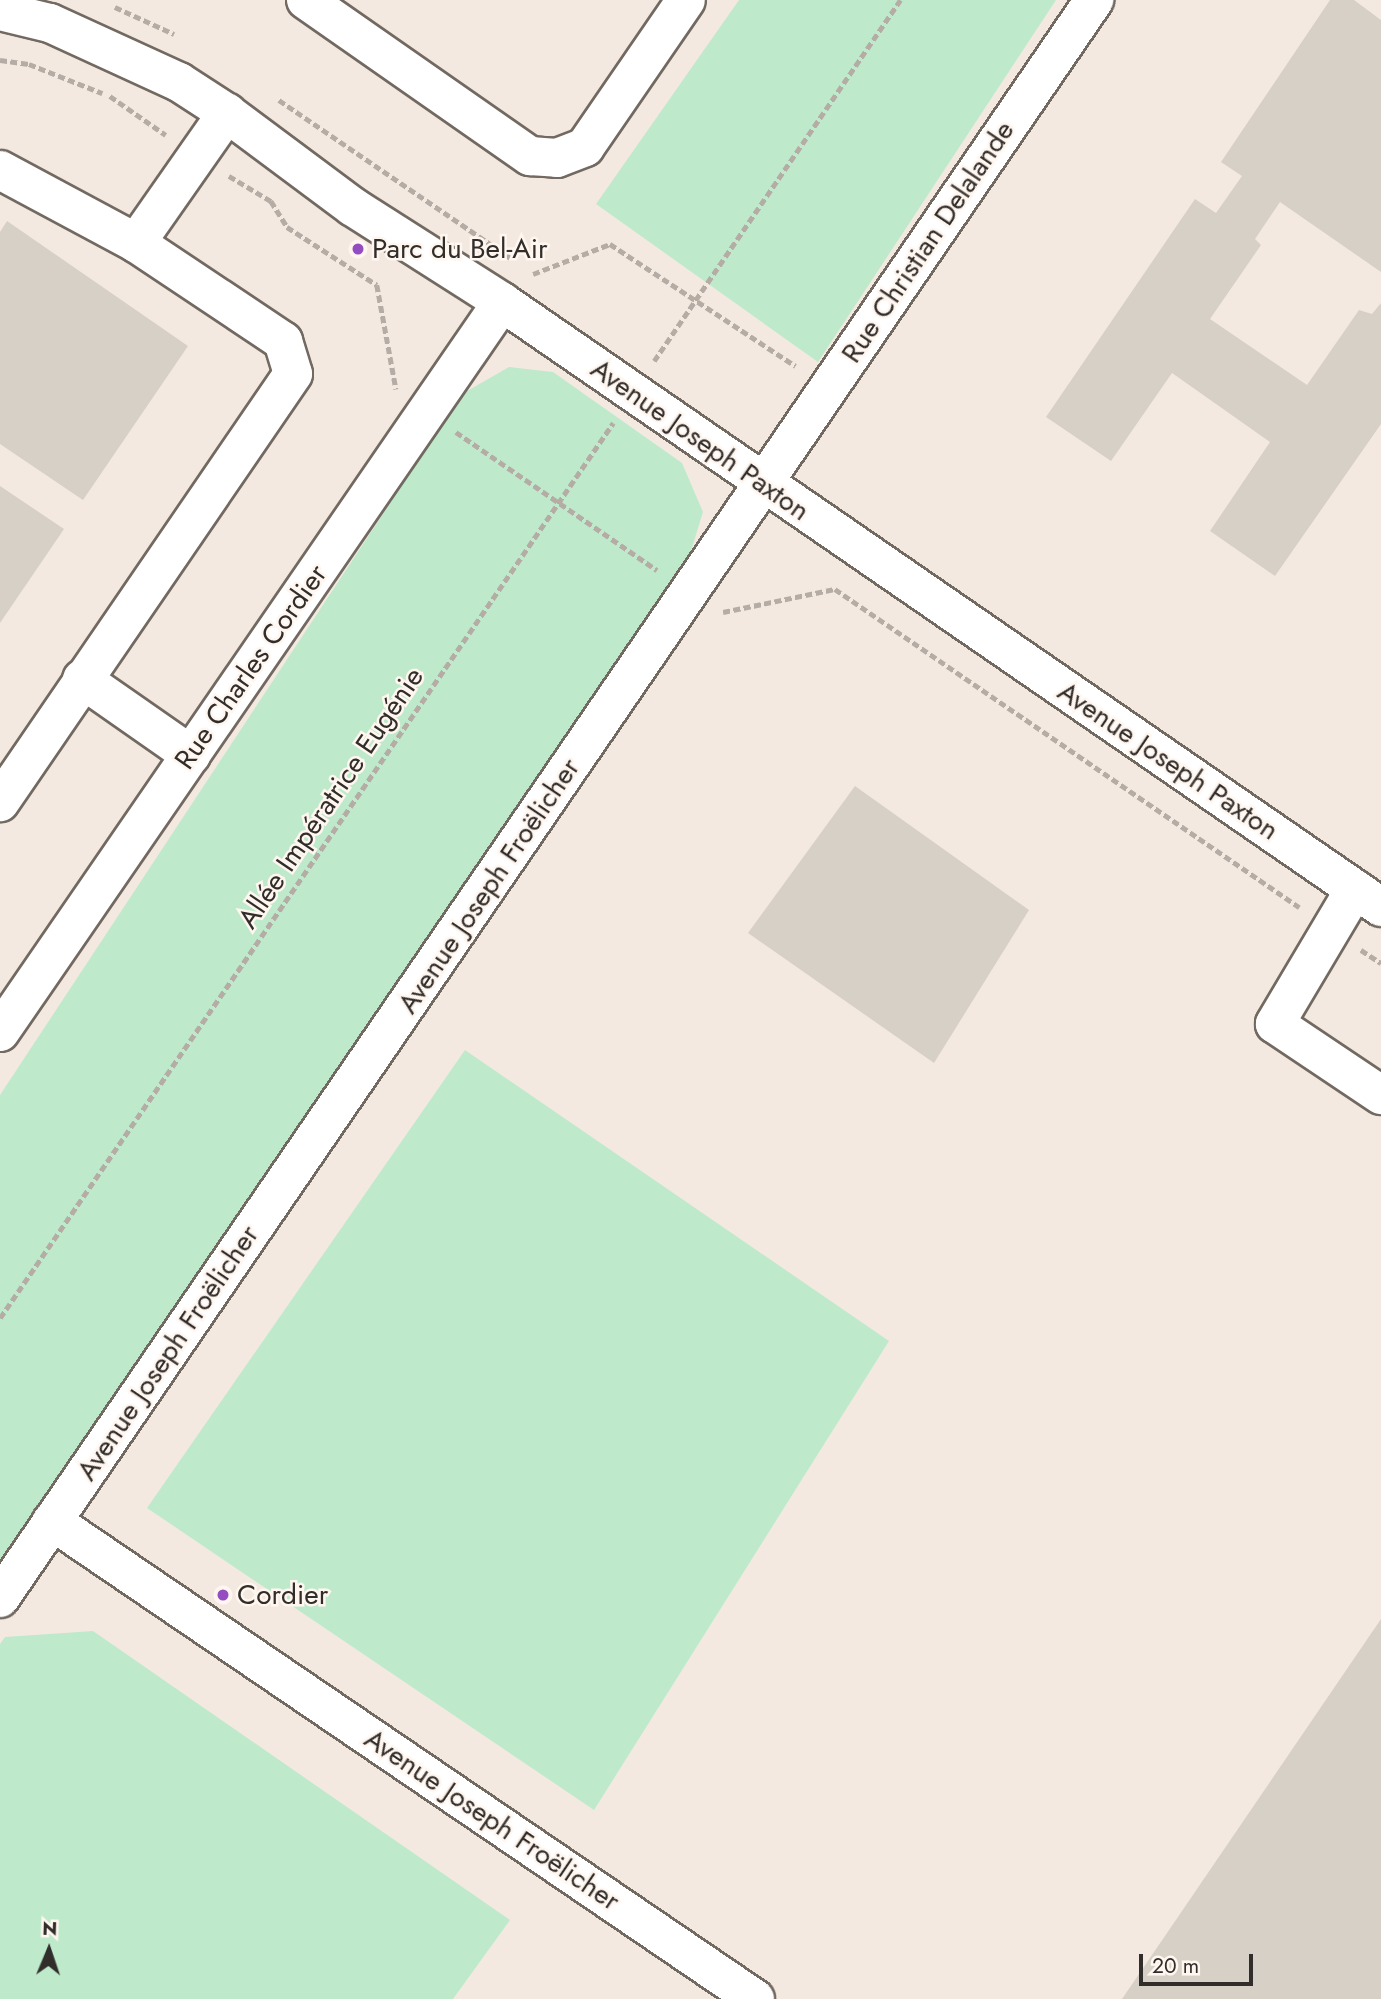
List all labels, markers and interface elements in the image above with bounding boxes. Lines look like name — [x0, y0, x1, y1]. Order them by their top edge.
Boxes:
street label: Rue Christian Delalande — [835, 115, 1021, 369]
place label: Parc du Bel-Air — [372, 232, 548, 266]
marker: Parc du Bel-Air — [350, 241, 366, 257]
street label: Avenue Joseph Paxton — [584, 352, 816, 528]
street label: Rue Charles Cordier — [168, 558, 334, 776]
street label: Allée Impératrice Eugénie — [231, 661, 431, 935]
street label: Avenue Joseph Paxton — [1051, 675, 1285, 847]
street label: Avenue Joseph Froëlicher — [391, 752, 587, 1020]
street label: Avenue Joseph Froëlicher — [70, 1219, 266, 1487]
place label: Cordier — [237, 1578, 328, 1612]
marker: Cordier — [215, 1587, 231, 1603]
street label: Avenue Joseph Froëlicher — [358, 1722, 626, 1918]
north arrow — [14, 1915, 84, 1985]
text: N — [42, 1915, 58, 1942]
scale bar — [1143, 1940, 1257, 1984]
text: 20 m — [1152, 1951, 1199, 1981]

